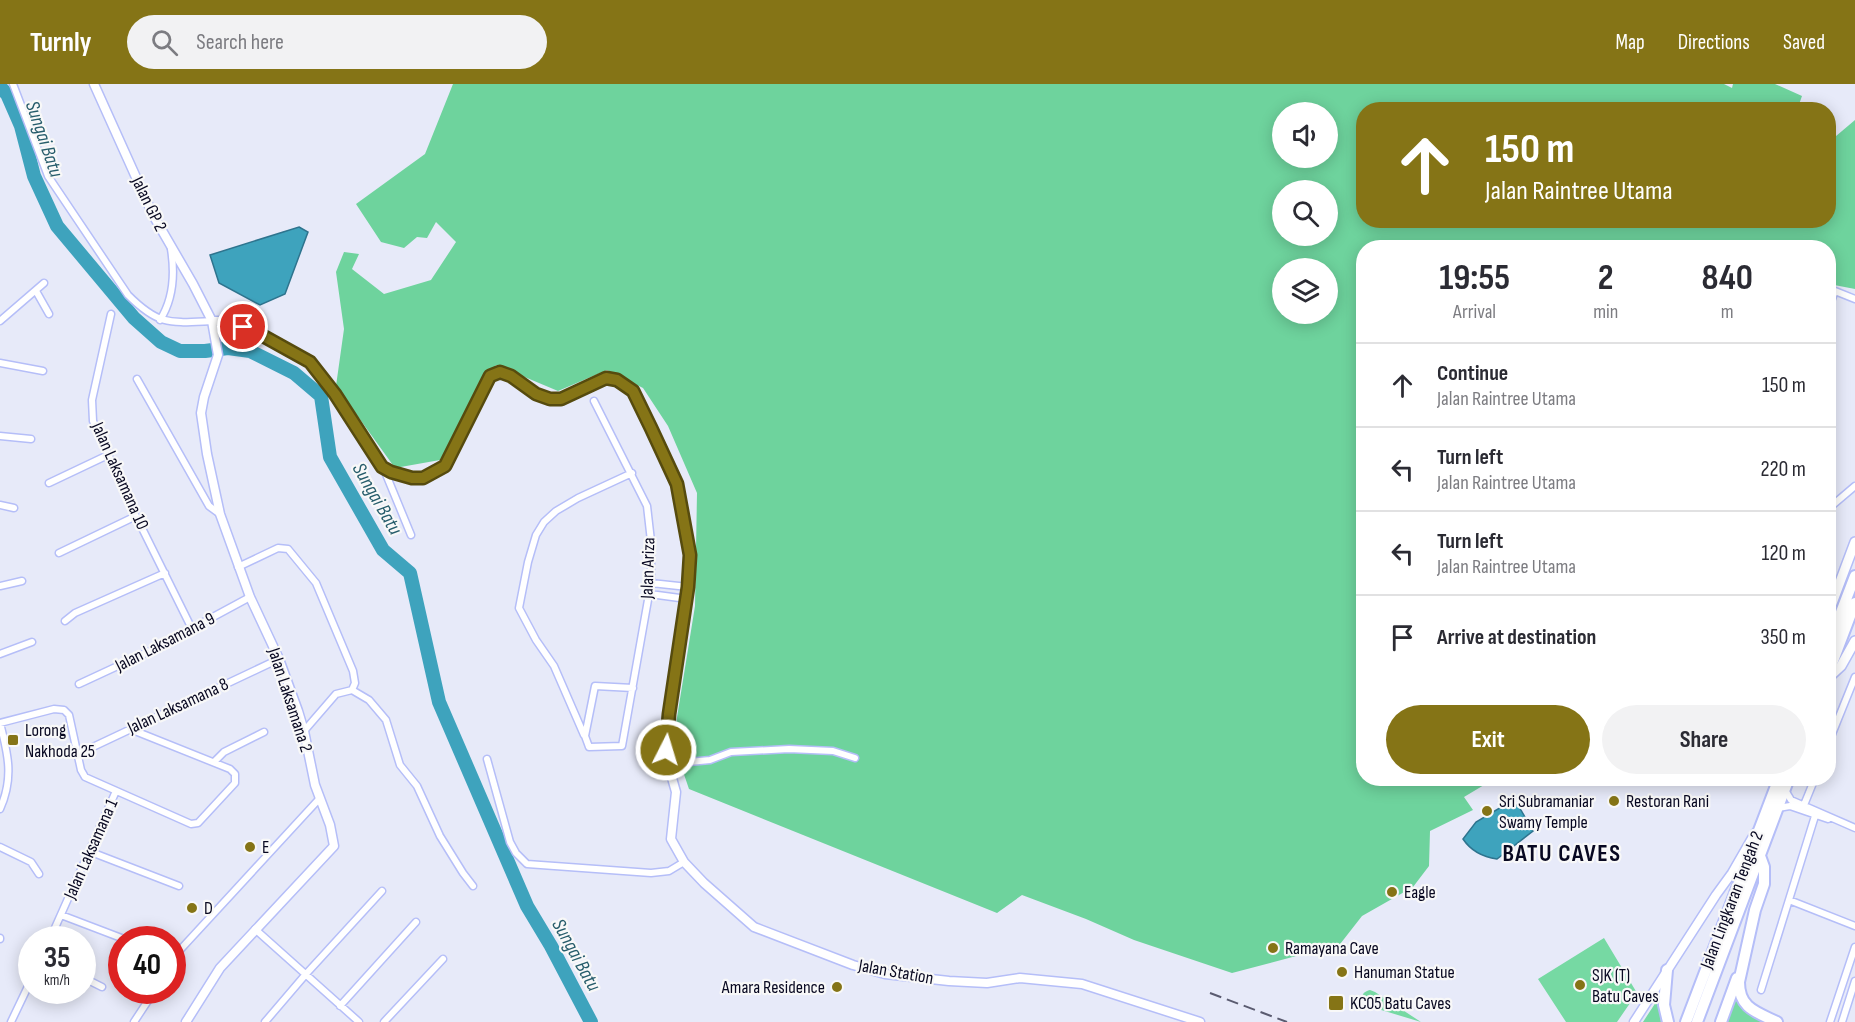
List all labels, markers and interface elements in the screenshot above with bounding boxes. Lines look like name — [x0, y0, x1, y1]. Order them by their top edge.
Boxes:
search box — [127, 15, 547, 69]
text: Turnly — [30, 26, 91, 59]
icon: search — [148, 26, 181, 59]
text: Search here — [196, 29, 284, 56]
text: Map — [1615, 30, 1645, 55]
text: Directions — [1678, 30, 1750, 55]
text: Saved — [1783, 30, 1825, 55]
water label: Sungai Batu — [20, 98, 68, 181]
map controls — [1272, 102, 1338, 324]
button: sound — [1272, 102, 1338, 168]
text: 150 m — [1485, 124, 1574, 175]
icon: ahead — [1386, 126, 1464, 204]
street label: Jalan GP 2 — [126, 172, 171, 235]
text: Jalan Raintree Utama — [1485, 175, 1673, 207]
button: search — [1272, 180, 1338, 246]
text: 19:55 — [1439, 257, 1510, 300]
text: 2 — [1598, 257, 1614, 300]
text: 840 — [1701, 257, 1753, 300]
button: layers — [1272, 258, 1338, 324]
text: Arrival — [1453, 300, 1496, 324]
text: min — [1593, 300, 1618, 324]
text: m — [1721, 300, 1734, 324]
pin — [217, 301, 268, 352]
icon: arrive — [226, 310, 259, 343]
text: Continue — [1437, 360, 1508, 387]
icon: ahead — [1386, 369, 1419, 402]
text: 150 m — [1762, 372, 1806, 399]
text: Jalan Raintree Utama — [1437, 387, 1576, 411]
street label: Jalan Laksamana 10 — [87, 418, 153, 533]
text: Turn left — [1437, 444, 1503, 471]
icon: left — [1386, 453, 1419, 486]
text: 220 m — [1760, 456, 1806, 483]
water label: Sungai Batu — [347, 459, 408, 540]
text: Jalan Raintree Utama — [1437, 471, 1576, 495]
text: Turn left — [1437, 528, 1503, 555]
street label: Jalan Ariza — [636, 537, 660, 600]
icon: left — [1386, 537, 1419, 570]
text: 120 m — [1762, 540, 1806, 567]
text: Jalan Raintree Utama — [1437, 555, 1576, 579]
street label: Jalan Laksamana 9 — [111, 608, 218, 677]
icon: arrive — [1386, 621, 1419, 654]
text: Arrive at destination — [1437, 624, 1596, 651]
text: 350 m — [1761, 624, 1806, 651]
street label: Jalan Laksamana 2 — [263, 644, 317, 755]
street label: Jalan Laksamana 8 — [123, 673, 232, 739]
button: Exit — [1386, 705, 1590, 774]
button: Share — [1602, 705, 1806, 774]
position arrow — [634, 718, 698, 782]
place label: Lorong Nakhoda 25 — [25, 720, 95, 762]
marker: Lorong Nakhoda 25 — [6, 733, 20, 747]
place label: Sri Subramaniar Swamy Temple — [1499, 791, 1594, 833]
place label: Restoran Rani — [1626, 791, 1709, 812]
marker: Restoran Rani — [1607, 794, 1621, 808]
street label: Jalan Laksamana 1 — [59, 795, 123, 903]
marker: Sri Subramaniar Swamy Temple — [1480, 804, 1494, 818]
street label: Jalan Lingkaran Tengah 2 — [1696, 828, 1768, 973]
place label: E — [262, 837, 269, 858]
district label: BATU CAVES — [1502, 839, 1622, 868]
marker: E — [243, 840, 257, 854]
place label: Eagle — [1404, 882, 1436, 903]
marker: Eagle — [1385, 885, 1399, 899]
place label: D — [204, 898, 213, 919]
marker: D — [185, 901, 199, 915]
water label: Sungai Batu — [546, 915, 606, 996]
speed limit sign: 40 — [108, 926, 186, 1004]
place label: Ramayana Cave — [1285, 938, 1379, 959]
text: 35 — [44, 940, 70, 976]
marker: Ramayana Cave — [1266, 941, 1280, 955]
street label: Jalan Station — [856, 955, 935, 989]
place label: Hanuman Statue — [1354, 962, 1455, 983]
marker: Hanuman Statue — [1335, 965, 1349, 979]
place label: SJK (T) Batu Caves — [1592, 965, 1659, 1007]
text: km/h — [44, 971, 70, 990]
place label: Amara Residence — [721, 977, 825, 998]
marker: SJK (T) Batu Caves — [1573, 978, 1587, 992]
marker: Amara Residence — [830, 980, 844, 994]
place label: KC05 Batu Caves — [1350, 993, 1451, 1014]
marker: KC05 Batu Caves — [1327, 994, 1345, 1012]

